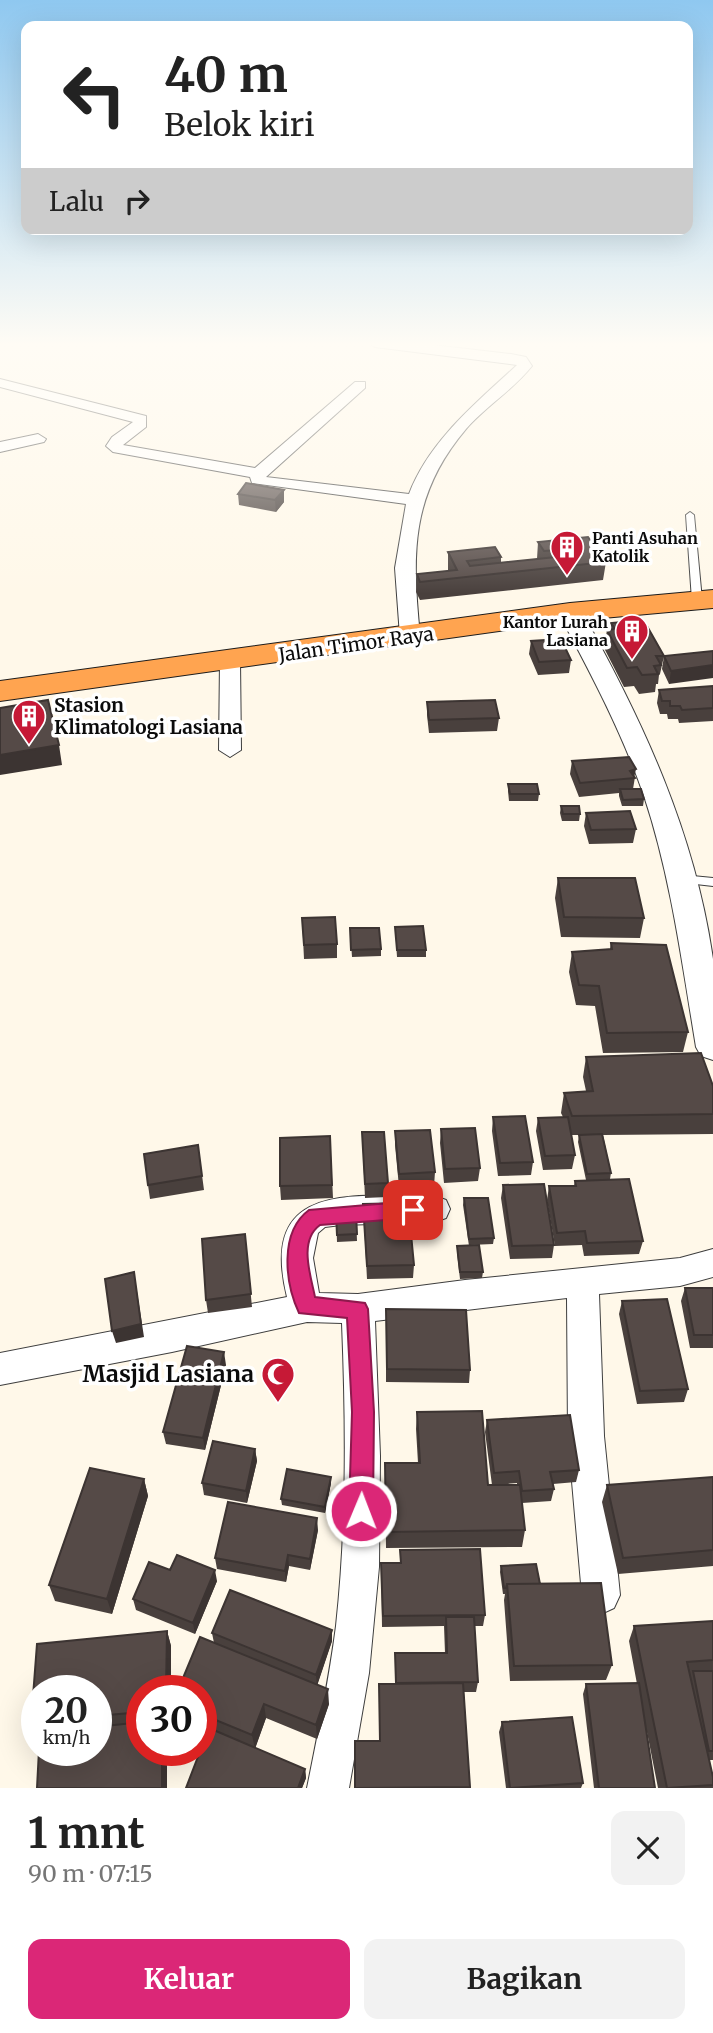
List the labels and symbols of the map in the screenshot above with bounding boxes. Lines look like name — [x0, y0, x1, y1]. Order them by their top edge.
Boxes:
building icon: Panti Asuhan Katolik — [548, 528, 586, 577]
place label: Panti Asuhan Katolik — [592, 528, 698, 566]
place label: Kantor Lurah Lasiana — [503, 612, 608, 650]
building icon: Kantor Lurah Lasiana — [613, 612, 651, 661]
street label: Jalan Timor Raya — [276, 621, 435, 667]
place label: Stasion Klimatologi Lasiana — [54, 693, 243, 739]
building icon: Stasion Klimatologi Lasiana — [10, 697, 48, 746]
pin — [383, 1180, 443, 1240]
mosque icon: Masjid Lasiana — [259, 1355, 297, 1404]
place label: Masjid Lasiana — [83, 1359, 254, 1388]
position arrow — [324, 1474, 398, 1548]
speed limit sign: 30 — [126, 1675, 217, 1766]

